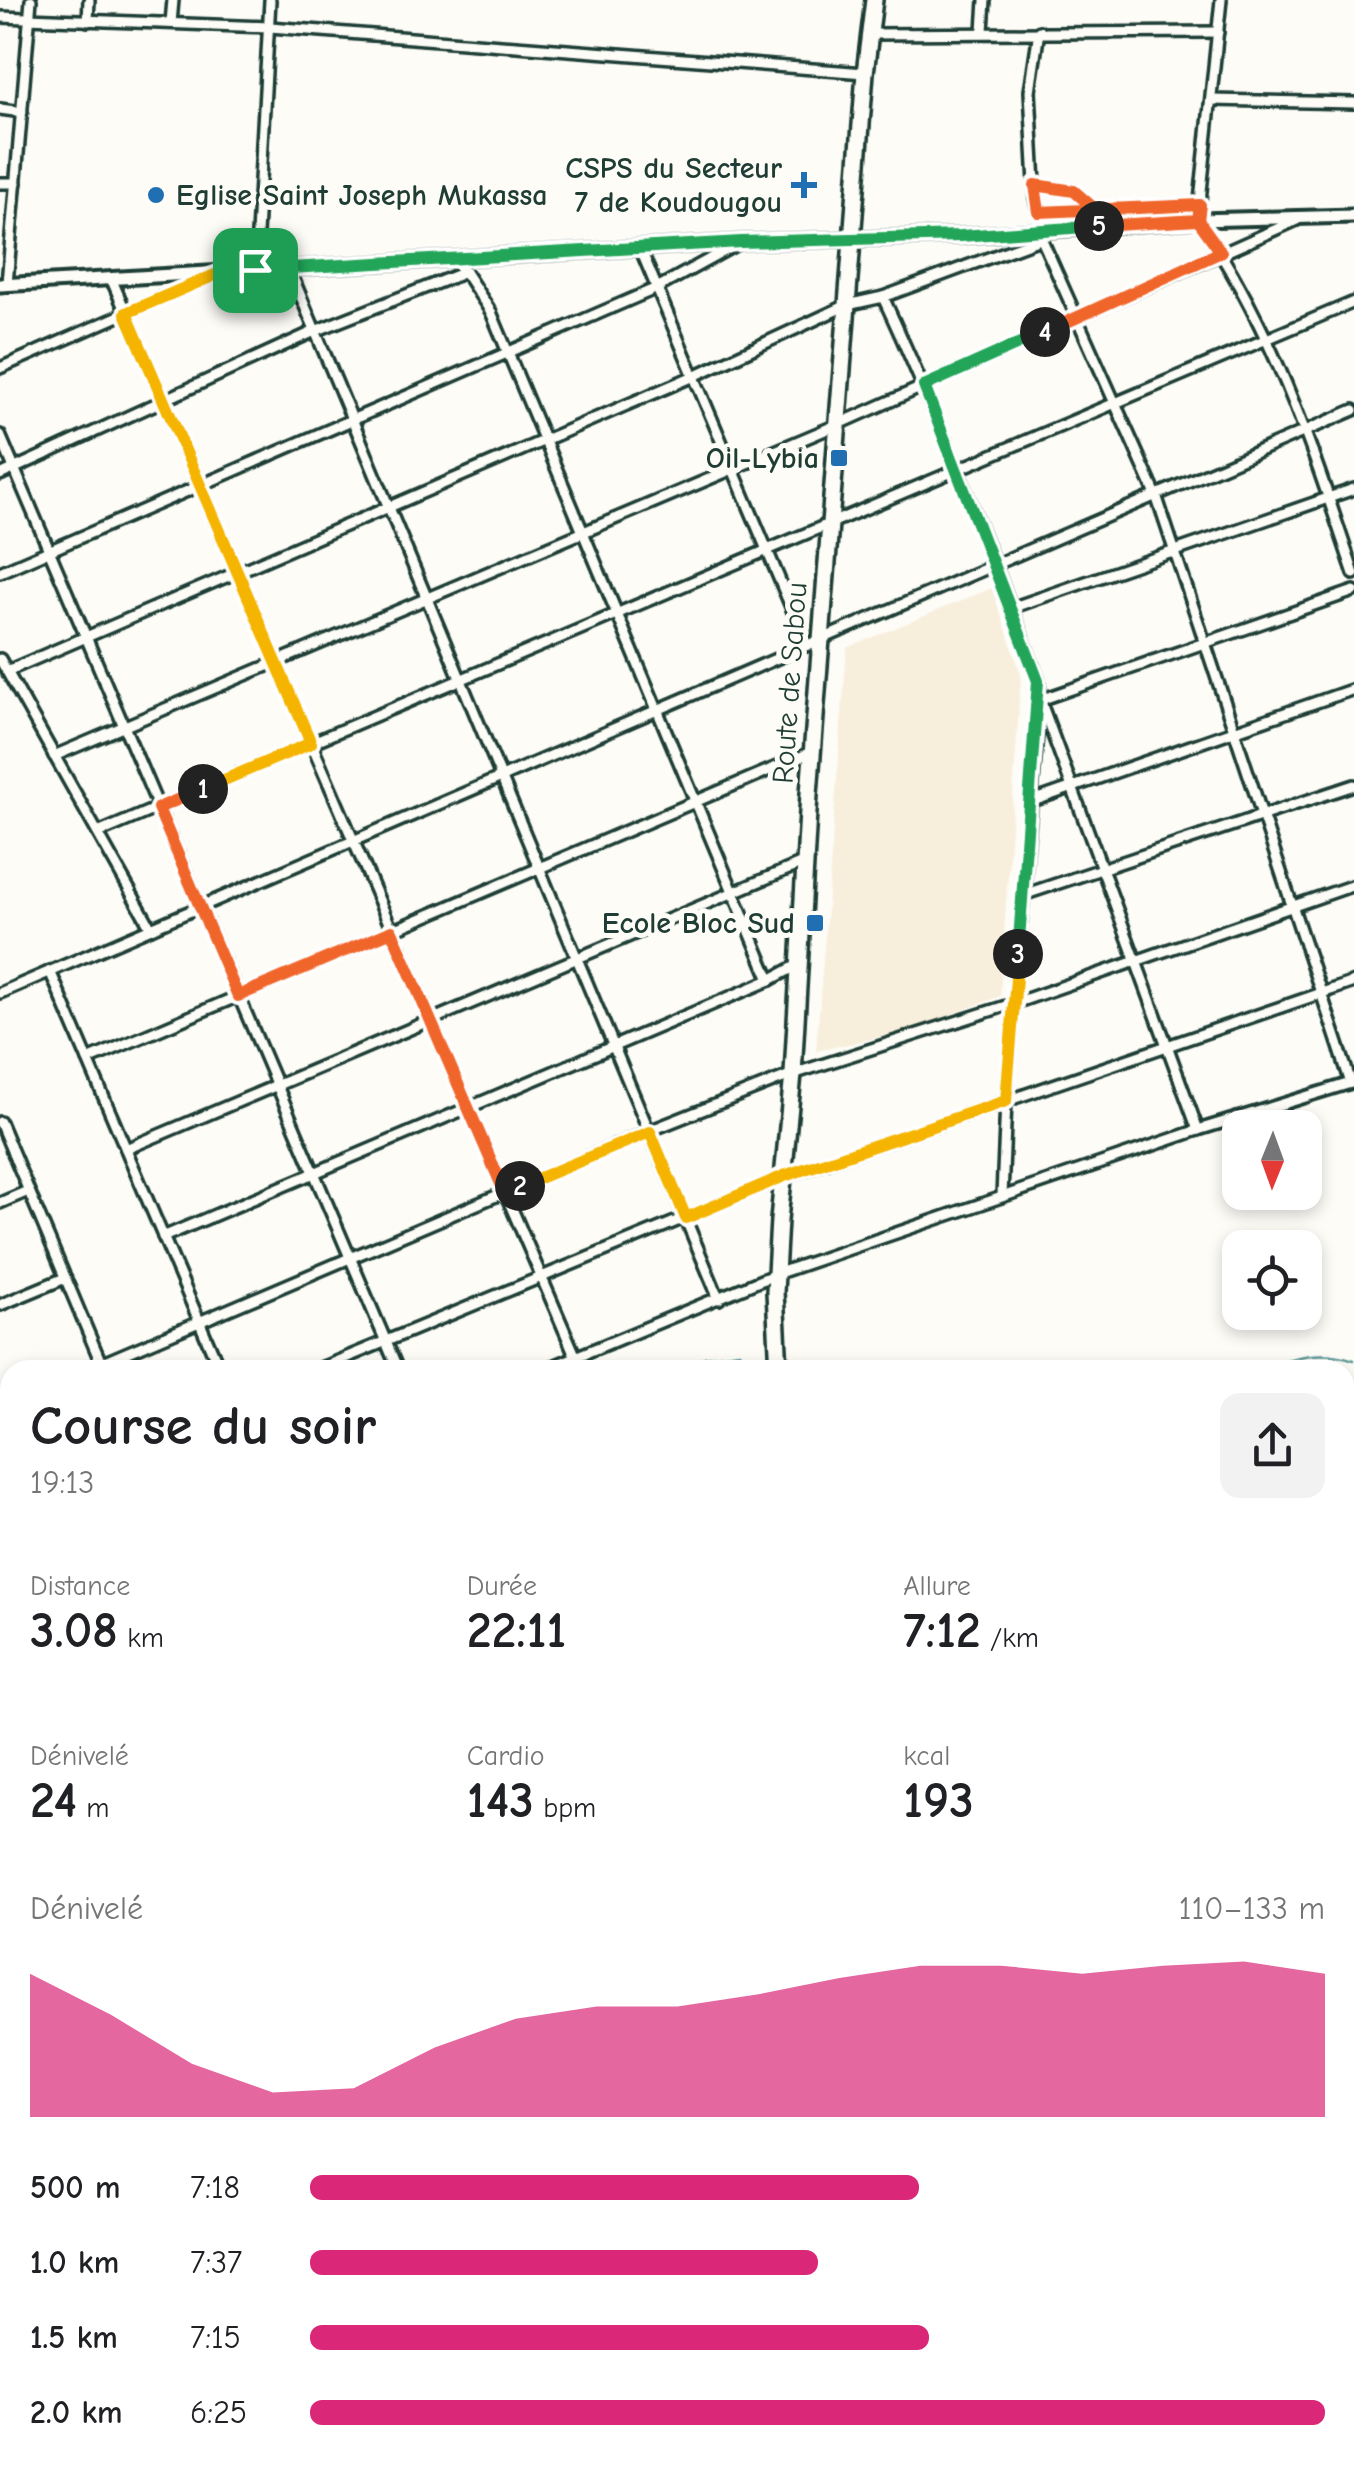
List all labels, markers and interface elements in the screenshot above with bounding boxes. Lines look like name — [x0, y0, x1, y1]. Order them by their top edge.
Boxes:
place label: CSPS du Secteur 7 de Koudougou — [565, 151, 782, 220]
marker: CSPS du Secteur 7 de Koudougou — [791, 172, 817, 198]
place label: Eglise Saint Joseph Mukassa — [176, 178, 548, 213]
marker: Eglise Saint Joseph Mukassa — [145, 184, 167, 206]
pin: 5 — [1074, 201, 1124, 251]
text: 5 — [1092, 210, 1106, 242]
pin — [213, 228, 298, 313]
icon: arrive — [228, 243, 283, 298]
pin: 4 — [1020, 307, 1070, 357]
text: 4 — [1038, 316, 1052, 348]
place label: Oil-Lybia — [706, 441, 819, 476]
marker: Oil-Lybia — [828, 447, 850, 469]
street label: Route de Sabou — [766, 581, 814, 785]
pin: 1 — [178, 764, 228, 814]
text: 1 — [197, 773, 209, 805]
place label: Ecole Bloc Sud — [602, 906, 795, 941]
marker: Ecole Bloc Sud — [804, 912, 826, 934]
pin: 3 — [993, 929, 1043, 979]
text: 3 — [1011, 938, 1025, 970]
north arrow — [1222, 1110, 1322, 1210]
map controls — [1222, 1110, 1322, 1330]
pin: 2 — [495, 1161, 545, 1211]
text: 2 — [513, 1170, 527, 1202]
button: locate — [1222, 1230, 1322, 1330]
button: share — [1220, 1393, 1325, 1498]
text: Course du soir — [30, 1394, 376, 1458]
text: 19:13 — [30, 1464, 94, 1501]
text: Distance — [30, 1570, 130, 1602]
text: Durée — [467, 1570, 537, 1602]
text: Allure — [903, 1570, 971, 1602]
text: 3.08 — [30, 1602, 118, 1660]
text: 22:11 — [467, 1602, 566, 1660]
text: 7:12 — [903, 1602, 981, 1660]
text: km — [118, 1622, 164, 1654]
text: /km — [981, 1622, 1039, 1654]
text: Dénivelé — [30, 1740, 129, 1772]
text: Cardio — [467, 1740, 545, 1772]
text: kcal — [903, 1740, 950, 1772]
text: 24 — [30, 1772, 77, 1830]
text: 143 — [467, 1772, 534, 1830]
text: 193 — [903, 1772, 974, 1830]
text: m — [77, 1792, 109, 1824]
text: bpm — [534, 1792, 596, 1824]
text: Dénivelé — [30, 1890, 143, 1927]
text: 110–133 m — [1179, 1890, 1325, 1927]
text: 500 m — [30, 2169, 120, 2206]
text: 7:18 — [190, 2169, 240, 2206]
text: 1.0 km — [30, 2244, 119, 2281]
text: 7:37 — [190, 2244, 242, 2281]
text: 1.5 km — [30, 2319, 118, 2356]
text: 7:15 — [190, 2319, 241, 2356]
text: 2.0 km — [30, 2394, 122, 2431]
text: 6:25 — [190, 2394, 247, 2431]

